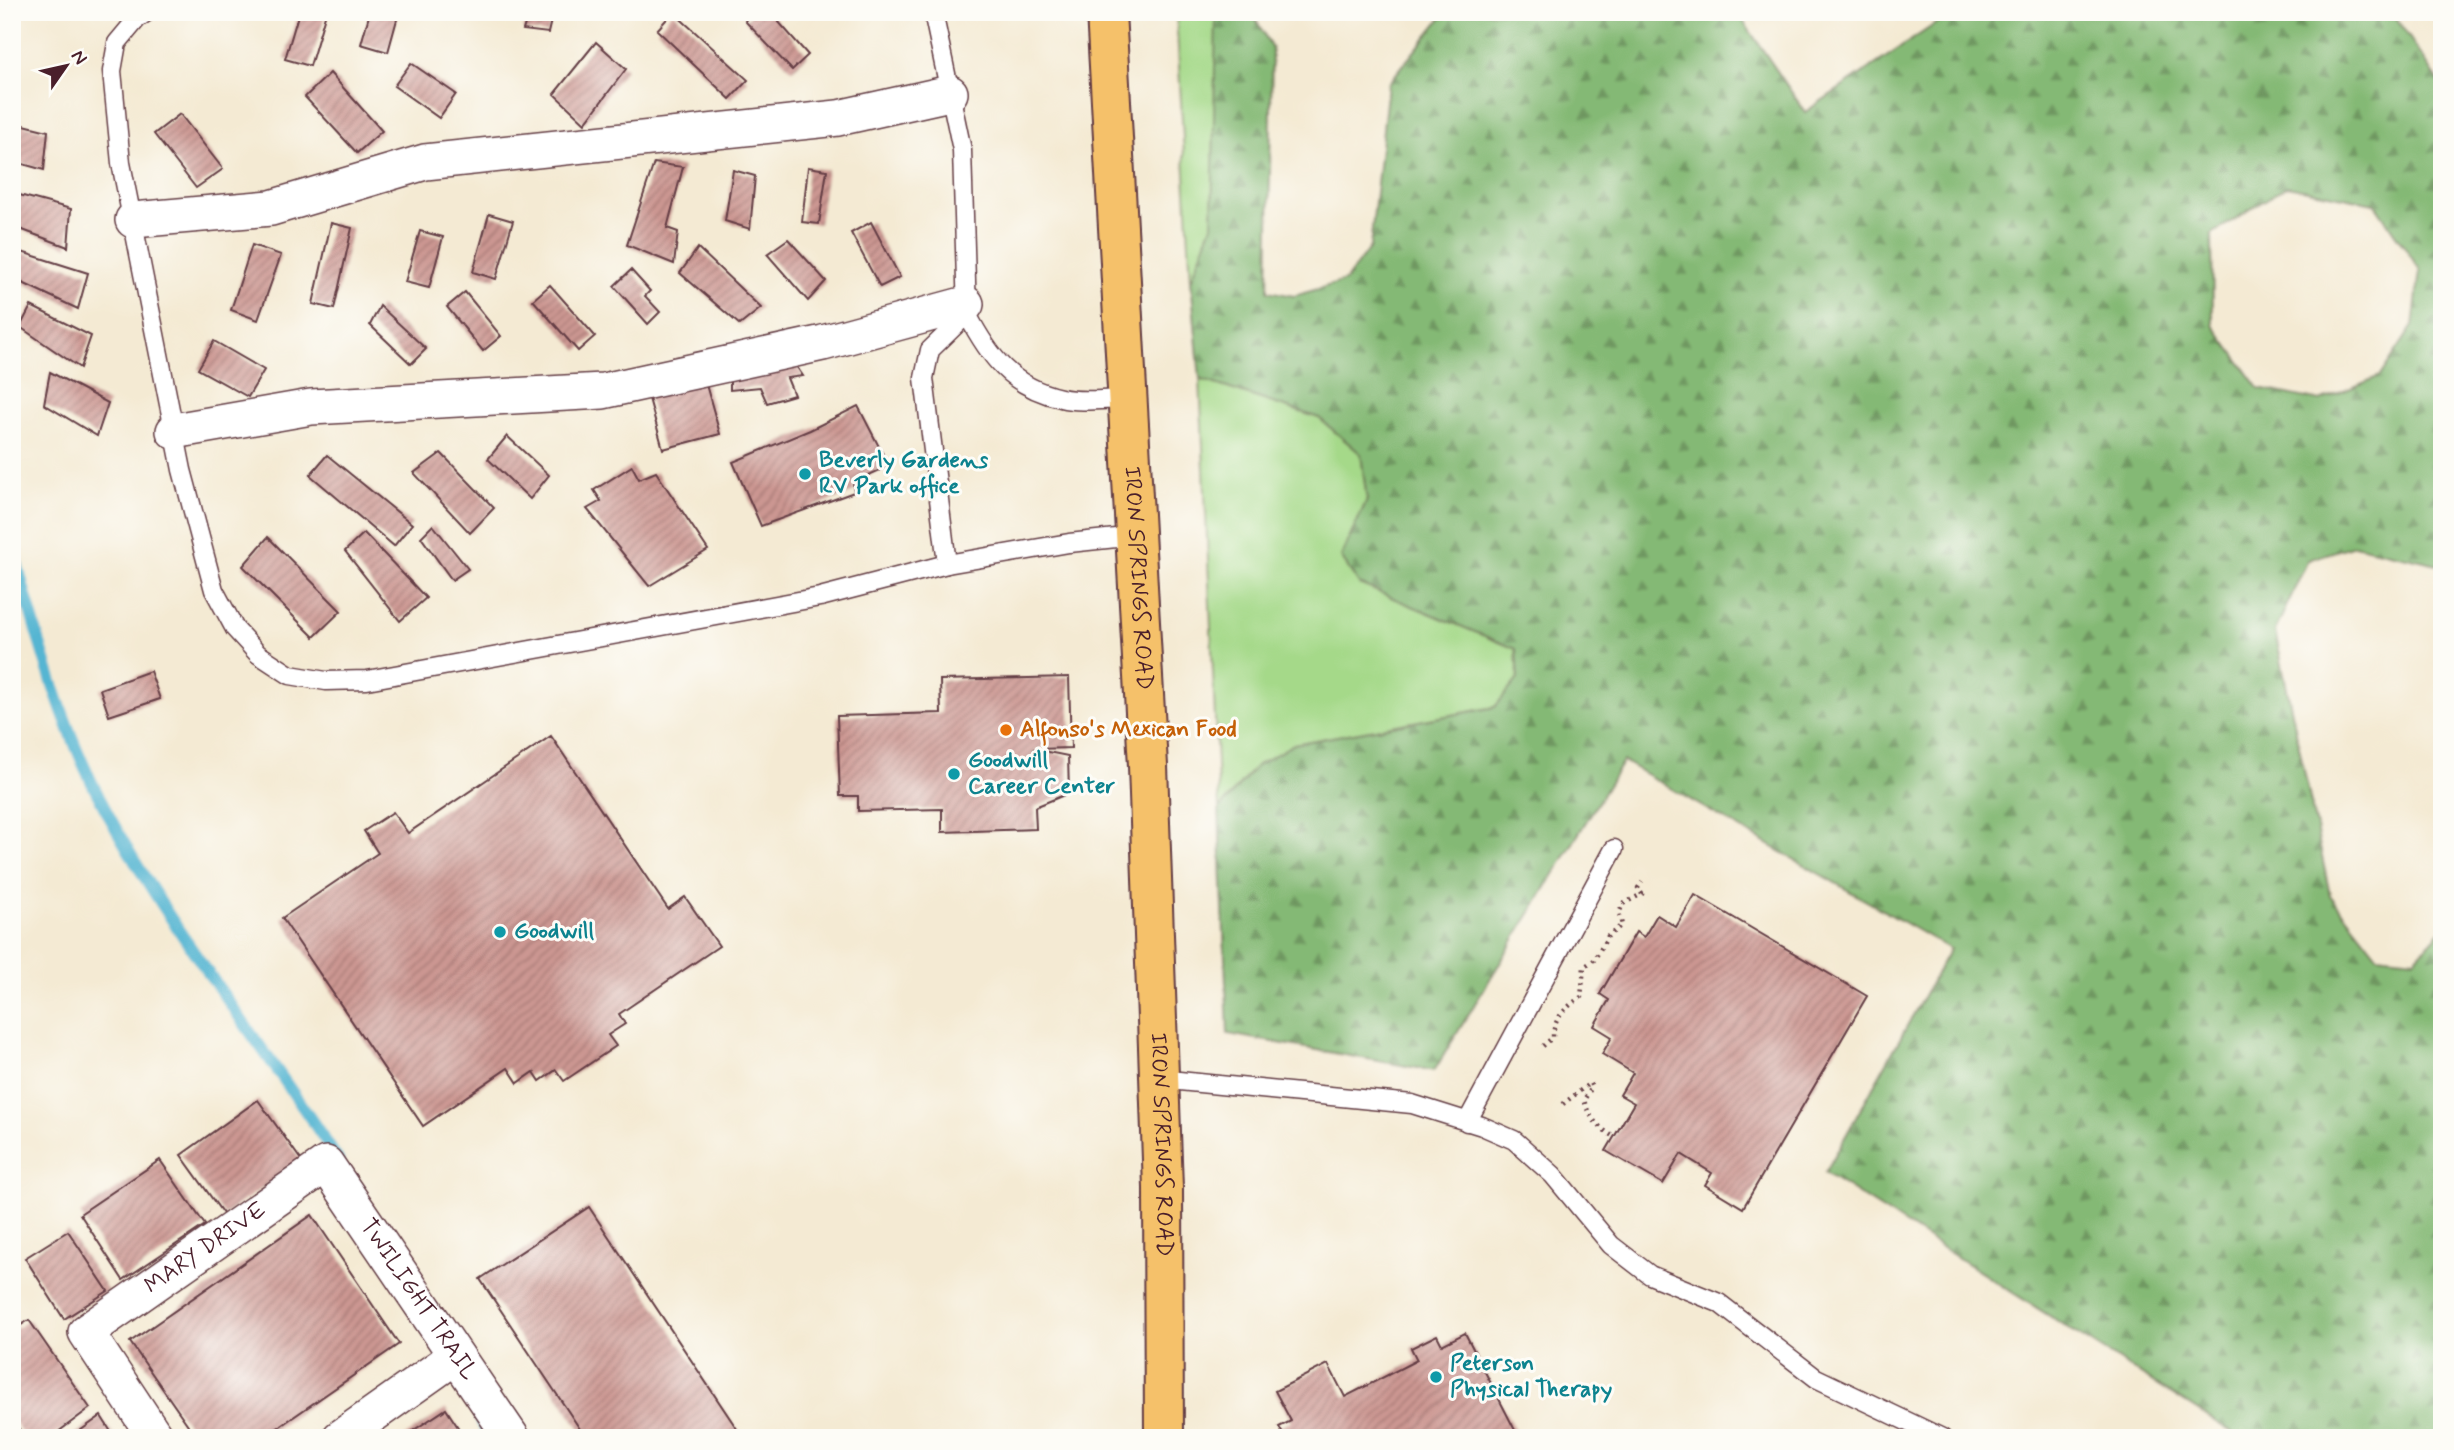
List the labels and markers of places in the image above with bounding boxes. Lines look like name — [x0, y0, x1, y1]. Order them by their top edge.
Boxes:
place label: Beverly Gardens RV Park office — [819, 446, 989, 502]
marker: Beverly Gardens RV Park office — [797, 466, 813, 482]
place label: Alfonso's Mexican Food — [1020, 715, 1237, 746]
marker: Alfonso's Mexican Food — [998, 722, 1014, 738]
place label: Goodwill Career Center — [968, 746, 1115, 802]
marker: Goodwill Career Center — [946, 766, 962, 782]
place label: Goodwill — [514, 917, 594, 947]
marker: Goodwill — [492, 924, 508, 940]
place label: Peterson Physical Therapy — [1450, 1349, 1612, 1405]
marker: Peterson Physical Therapy — [1428, 1369, 1444, 1385]

